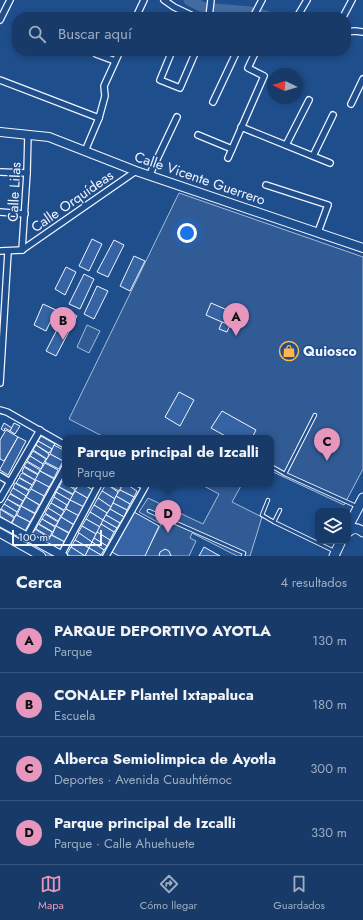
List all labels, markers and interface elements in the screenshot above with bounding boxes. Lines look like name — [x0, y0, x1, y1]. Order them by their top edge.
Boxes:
search box — [12, 12, 351, 56]
icon: search — [26, 23, 48, 45]
text: Buscar aquí — [58, 23, 132, 45]
north arrow — [267, 68, 303, 104]
street label: Calle Vicente Guerrero — [132, 146, 269, 210]
street label: Calle Lilas — [2, 161, 26, 222]
street label: Calle Orquídeas — [27, 165, 117, 237]
your location — [177, 223, 197, 243]
pin: A — [223, 303, 249, 336]
pin: B — [50, 307, 76, 340]
shop icon: Quiosco — [278, 340, 300, 362]
place label: Quiosco — [303, 341, 357, 361]
pin: C — [314, 428, 340, 461]
popup — [62, 435, 274, 487]
text: Parque principal de Izcalli — [77, 441, 259, 463]
text: Parque — [77, 463, 115, 482]
pin: D — [155, 500, 181, 533]
map controls — [315, 508, 351, 544]
button: layers — [315, 508, 351, 544]
scale bar — [12, 528, 102, 547]
text: 100 m — [18, 529, 48, 545]
text: Cerca — [16, 570, 62, 594]
text: 4 resultados — [280, 573, 347, 592]
text: PARQUE DEPORTIVO AYOTLA — [54, 620, 271, 642]
text: A — [24, 631, 34, 650]
text: 130 m — [312, 631, 347, 650]
text: Parque — [54, 642, 92, 661]
text: CONALEP Plantel Ixtapaluca — [54, 684, 254, 706]
text: B — [25, 695, 33, 714]
text: 180 m — [312, 695, 347, 714]
text: Escuela — [54, 706, 95, 725]
text: Alberca Semiolimpica de Ayotla — [54, 748, 276, 770]
text: C — [24, 759, 34, 778]
text: 300 m — [310, 759, 347, 778]
text: Deportes · Avenida Cuauhtémoc — [54, 770, 232, 789]
text: Parque principal de Izcalli — [54, 812, 236, 834]
text: D — [24, 823, 34, 842]
text: 330 m — [311, 823, 347, 842]
text: Parque · Calle Ahuehuete — [54, 834, 195, 853]
tab: Mapa — [38, 873, 64, 913]
tab: Cómo llegar — [140, 873, 197, 913]
tab: Guardados — [273, 873, 325, 913]

